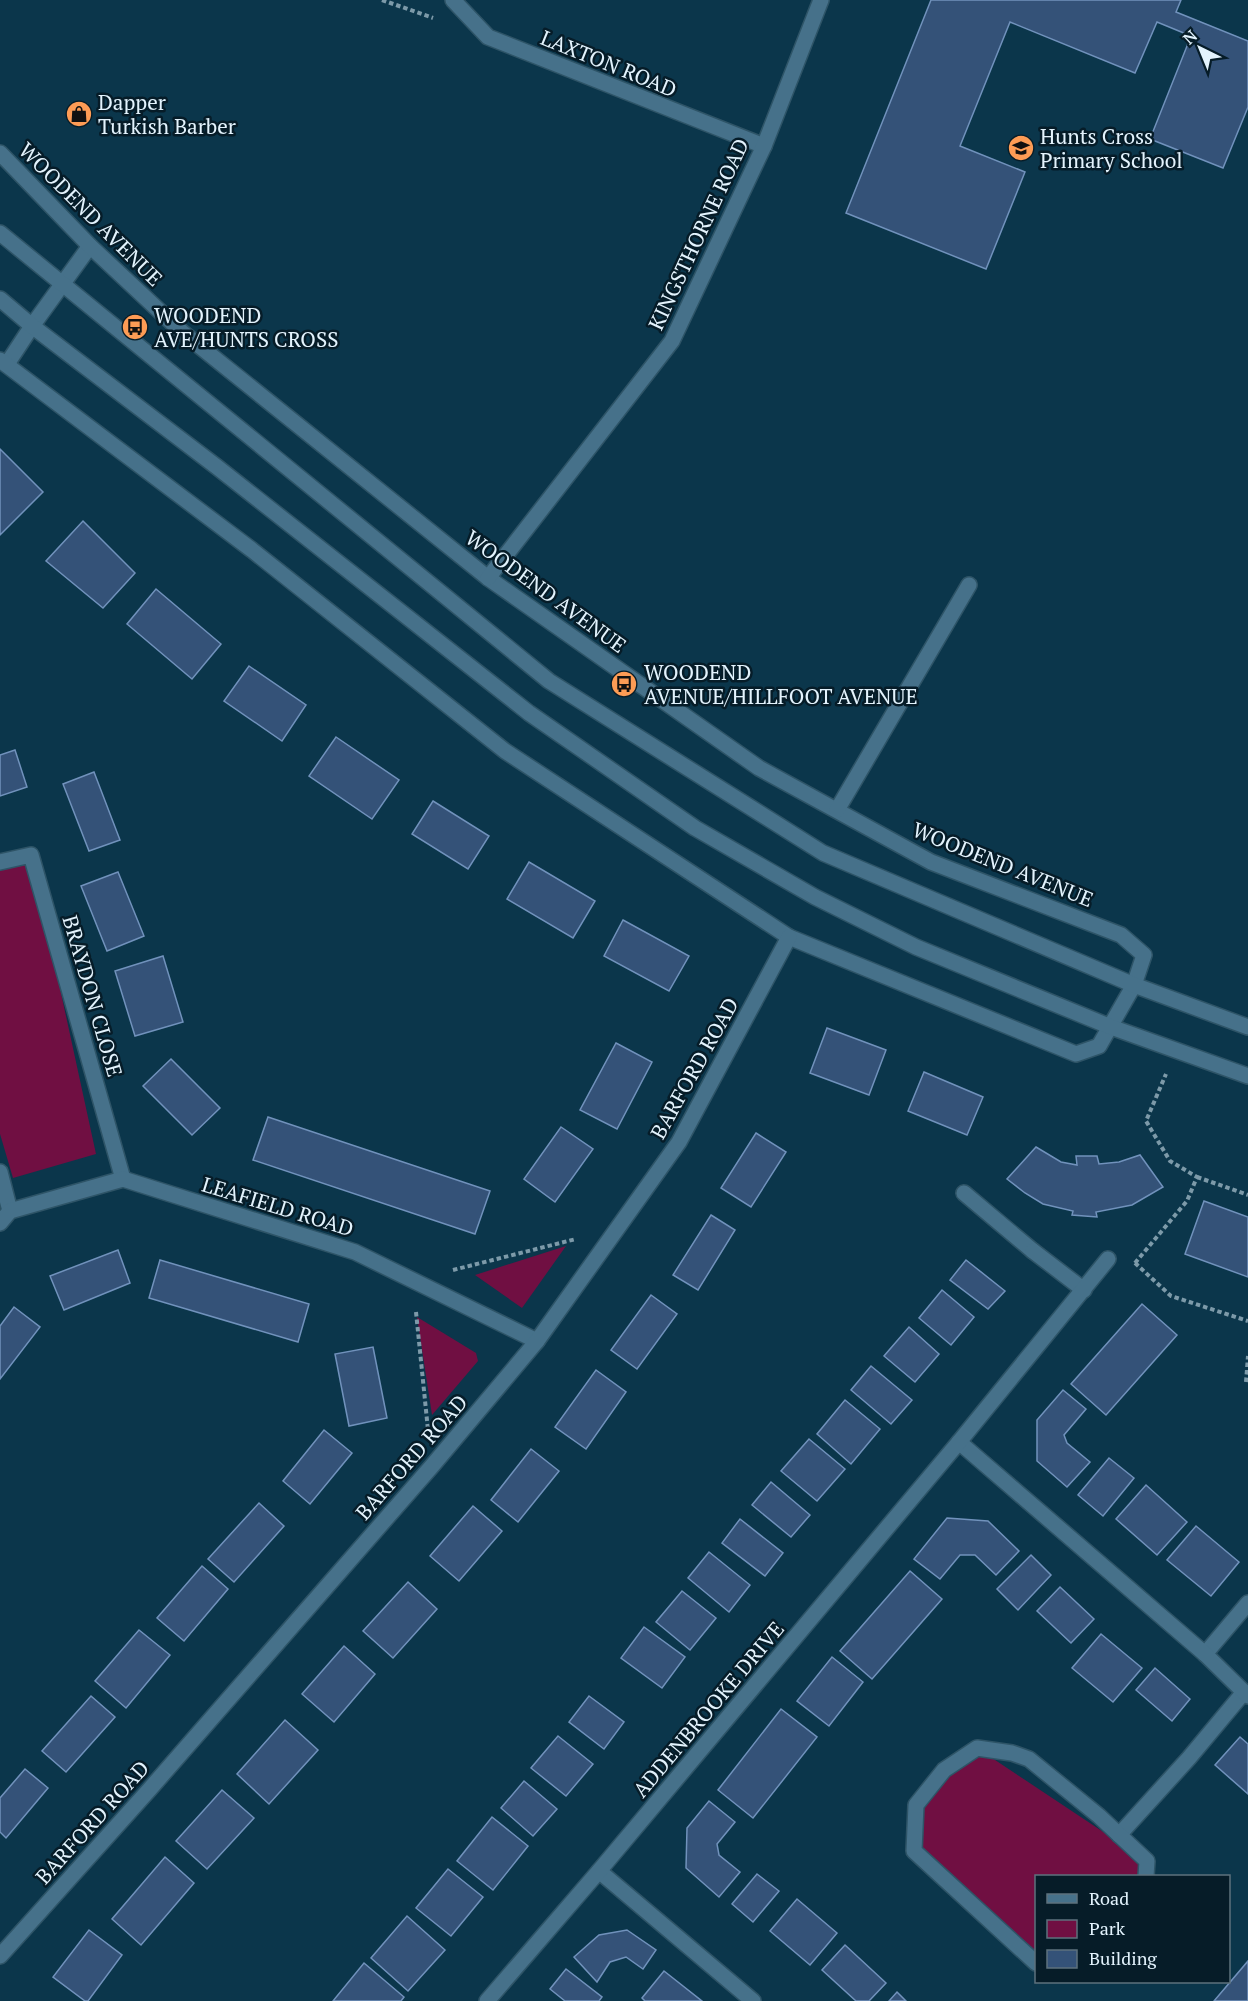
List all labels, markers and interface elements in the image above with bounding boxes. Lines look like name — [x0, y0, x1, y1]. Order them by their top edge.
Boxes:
north arrow — [1170, 18, 1230, 78]
street label: LAXTON ROAD — [537, 23, 681, 103]
text: N — [1178, 25, 1202, 49]
place label: Dapper Turkish Barber — [98, 88, 236, 140]
shop icon: Dapper Turkish Barber — [64, 99, 94, 129]
place label: Hunts Cross Primary School — [1040, 122, 1183, 174]
school or university icon: Hunts Cross Primary School — [1006, 133, 1036, 163]
street label: KINGSTHORNE ROAD — [641, 134, 755, 334]
street label: WOODEND AVENUE — [13, 136, 169, 292]
place label: WOODEND AVE/HUNTS CROSS — [154, 301, 338, 353]
bus stop icon: WOODEND AVE/HUNTS CROSS — [120, 312, 150, 342]
street label: WOODEND AVENUE — [460, 523, 632, 659]
place label: WOODEND AVENUE/HILLFOOT AVENUE — [644, 658, 918, 710]
bus stop icon: WOODEND AVENUE/HILLFOOT AVENUE — [609, 669, 639, 699]
street label: WOODEND AVENUE — [908, 815, 1098, 913]
street label: BRAYDON CLOSE — [57, 912, 129, 1080]
street label: BARFORD ROAD — [644, 992, 744, 1144]
street label: LEAFIELD ROAD — [199, 1170, 357, 1242]
street label: BARFORD ROAD — [349, 1388, 473, 1526]
street label: ADDENBROOKE DRIVE — [626, 1615, 790, 1803]
street label: BARFORD ROAD — [29, 1754, 155, 1890]
legend — [1035, 1875, 1230, 1983]
text: Road — [1089, 1886, 1129, 1910]
text: Park — [1089, 1916, 1126, 1940]
text: Building — [1089, 1946, 1157, 1970]

